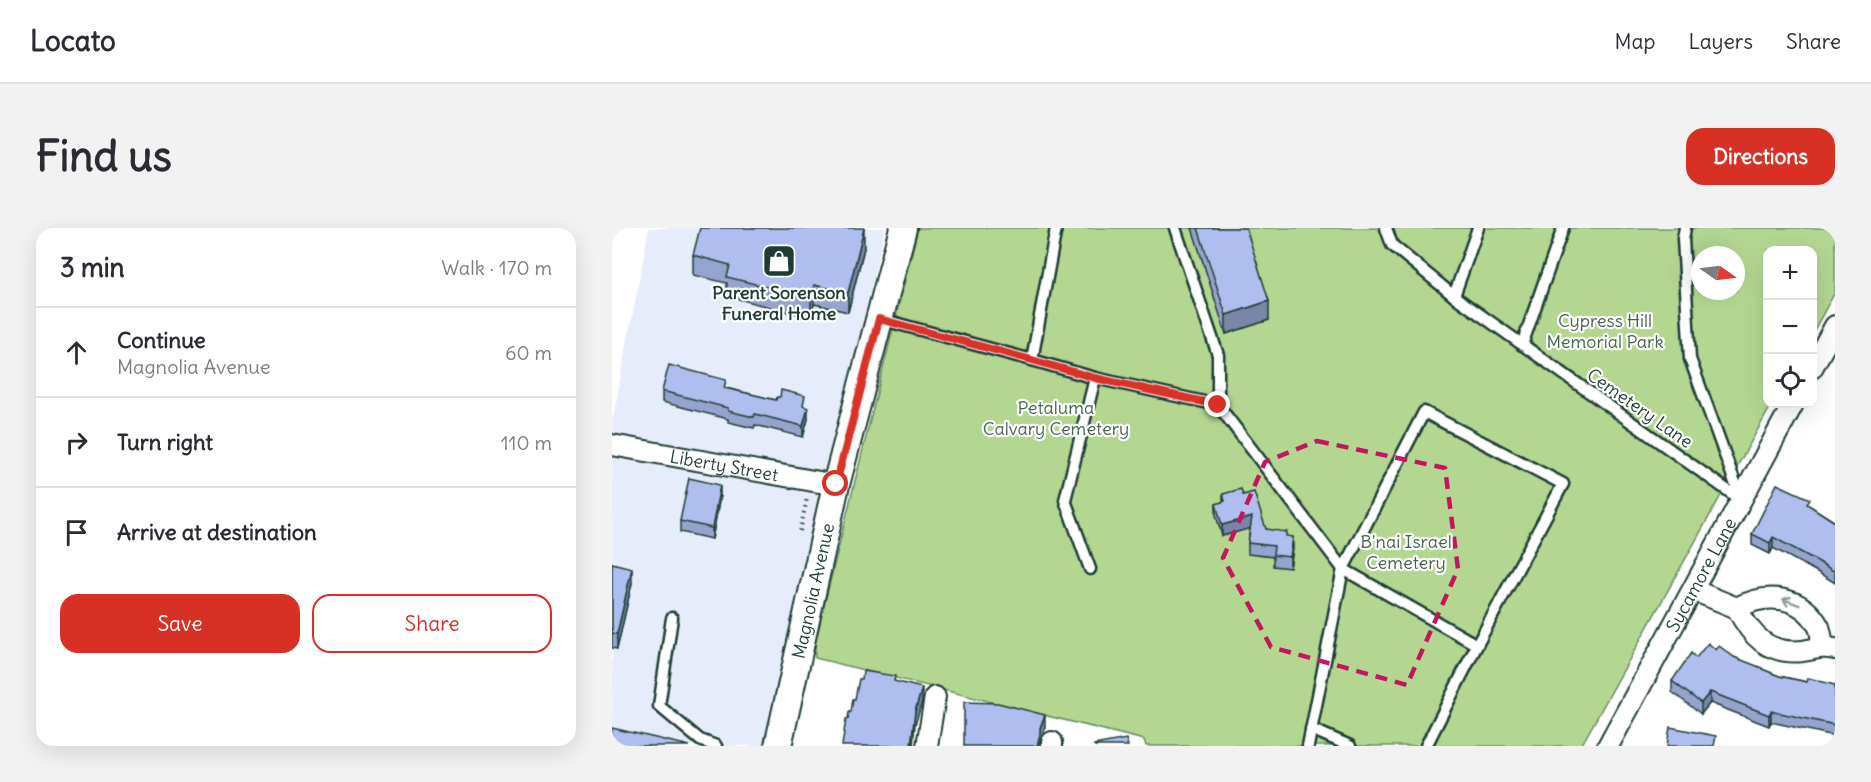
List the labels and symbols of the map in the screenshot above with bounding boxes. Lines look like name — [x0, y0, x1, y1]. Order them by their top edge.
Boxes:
shop icon: Parent Sorenson Funeral Home — [761, 243, 797, 279]
north arrow — [1691, 246, 1745, 300]
place label: Parent Sorenson Funeral Home — [712, 281, 846, 325]
park label: Cypress Hill Memorial Park — [1546, 309, 1664, 353]
street label: Cemetery Lane — [1583, 363, 1697, 453]
route end — [1204, 391, 1230, 417]
park label: Petaluma Calvary Cemetery — [983, 396, 1129, 440]
street label: Liberty Street — [668, 444, 780, 486]
route start — [822, 470, 848, 496]
street label: Sycamore Lane — [1661, 513, 1741, 636]
street label: Magnolia Avenue — [786, 521, 839, 661]
park label: B'nai Israel Cemetery — [1360, 530, 1452, 574]
one-way arrow — [1783, 596, 1801, 607]

